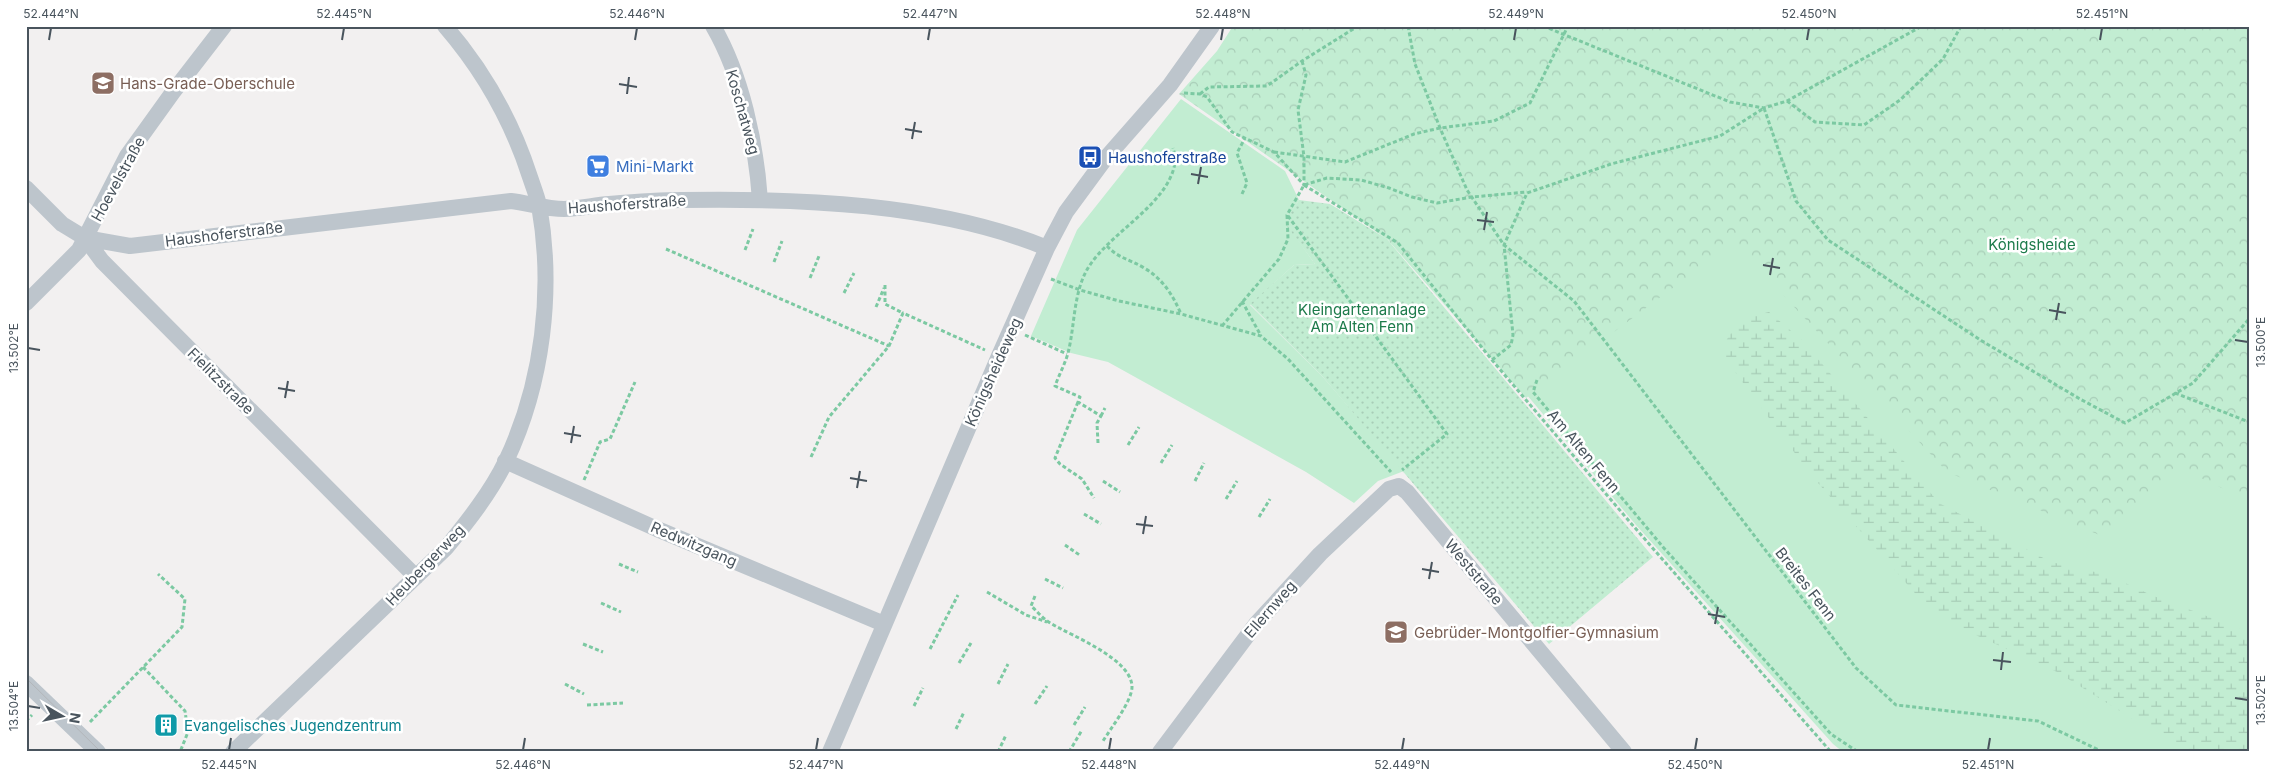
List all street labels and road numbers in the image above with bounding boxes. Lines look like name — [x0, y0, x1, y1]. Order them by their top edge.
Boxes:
street label: Koschatweg — [722, 67, 764, 157]
street label: Hoevelstraße — [87, 133, 149, 225]
street label: Haushoferstraße — [567, 190, 687, 218]
street label: Haushoferstraße — [164, 217, 284, 251]
street label: Königsheideweg — [961, 315, 1025, 429]
street label: Fielitzstraße — [184, 344, 258, 418]
street label: Am Alten Fenn — [1544, 405, 1624, 497]
street label: Redwitzgang — [648, 517, 740, 571]
street label: Heubergerweg — [381, 520, 469, 610]
street label: Weststraße — [1441, 535, 1507, 609]
street label: Breites Fenn — [1771, 543, 1841, 625]
street label: Ellernweg — [1240, 576, 1300, 642]

